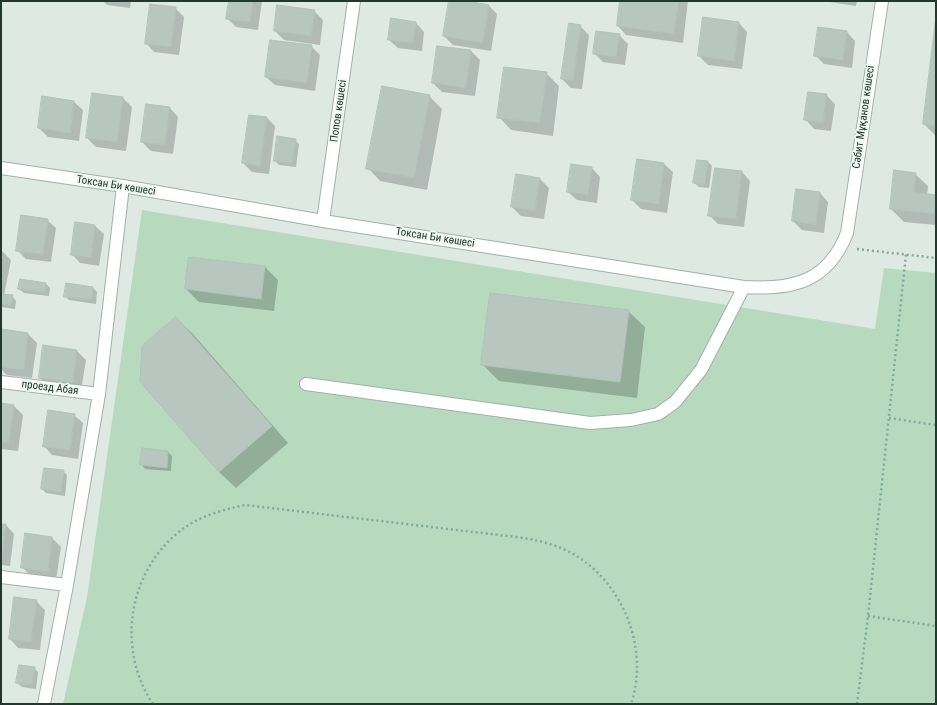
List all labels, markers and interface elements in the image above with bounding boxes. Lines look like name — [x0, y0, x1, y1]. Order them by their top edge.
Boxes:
street label: Сәбит Мұқанов көшесі — [850, 65, 878, 169]
street label: Попов көшесі — [328, 79, 350, 143]
street label: Токсан Би көшесі — [76, 173, 156, 199]
street label: Токсан Би көшесі — [395, 225, 475, 251]
street label: проезд Абая — [21, 378, 79, 398]

